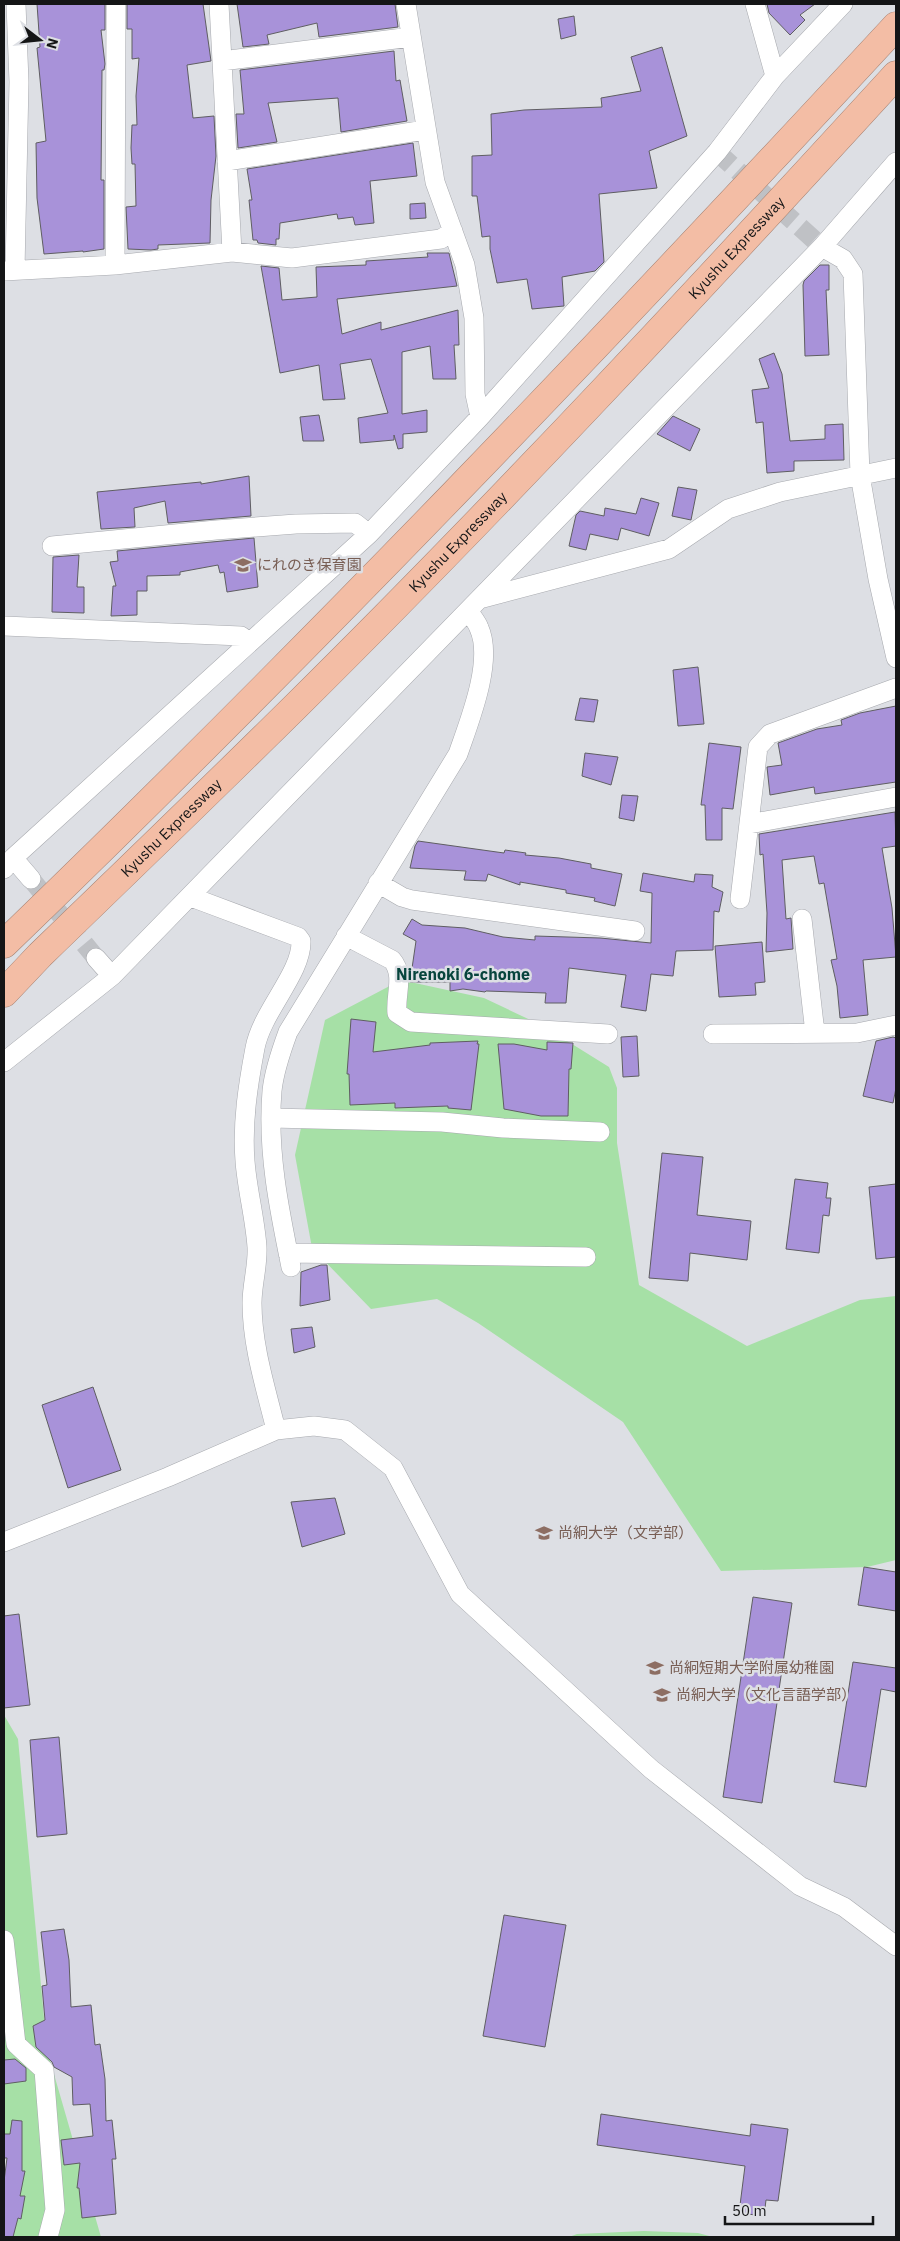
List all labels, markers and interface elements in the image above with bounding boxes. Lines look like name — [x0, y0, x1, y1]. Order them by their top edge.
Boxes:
north arrow — [15, 15, 65, 65]
text: N — [42, 36, 63, 51]
street label: Kyushu Expressway — [684, 192, 789, 303]
street label: Kyushu Expressway — [404, 487, 511, 596]
school or university icon: にれのき保育園 — [233, 555, 253, 575]
place label: にれのき保育園 — [257, 555, 362, 574]
street label: Kyushu Expressway — [116, 774, 226, 881]
district label: Nirenoki 6-chome — [396, 964, 530, 984]
school or university icon: 尚絅大学（文学部） — [534, 1523, 554, 1543]
place label: 尚絅大学（文学部） — [558, 1523, 693, 1542]
school or university icon: 尚絅短期大学附属幼稚園 — [645, 1658, 665, 1678]
place label: 尚絅短期大学附属幼稚園 — [669, 1658, 834, 1677]
school or university icon: 尚絅大学（文化言語学部） — [652, 1685, 672, 1705]
place label: 尚絅大学（文化言語学部） — [676, 1685, 856, 1704]
scale bar — [725, 2194, 872, 2226]
text: 50 m — [732, 2201, 767, 2220]

